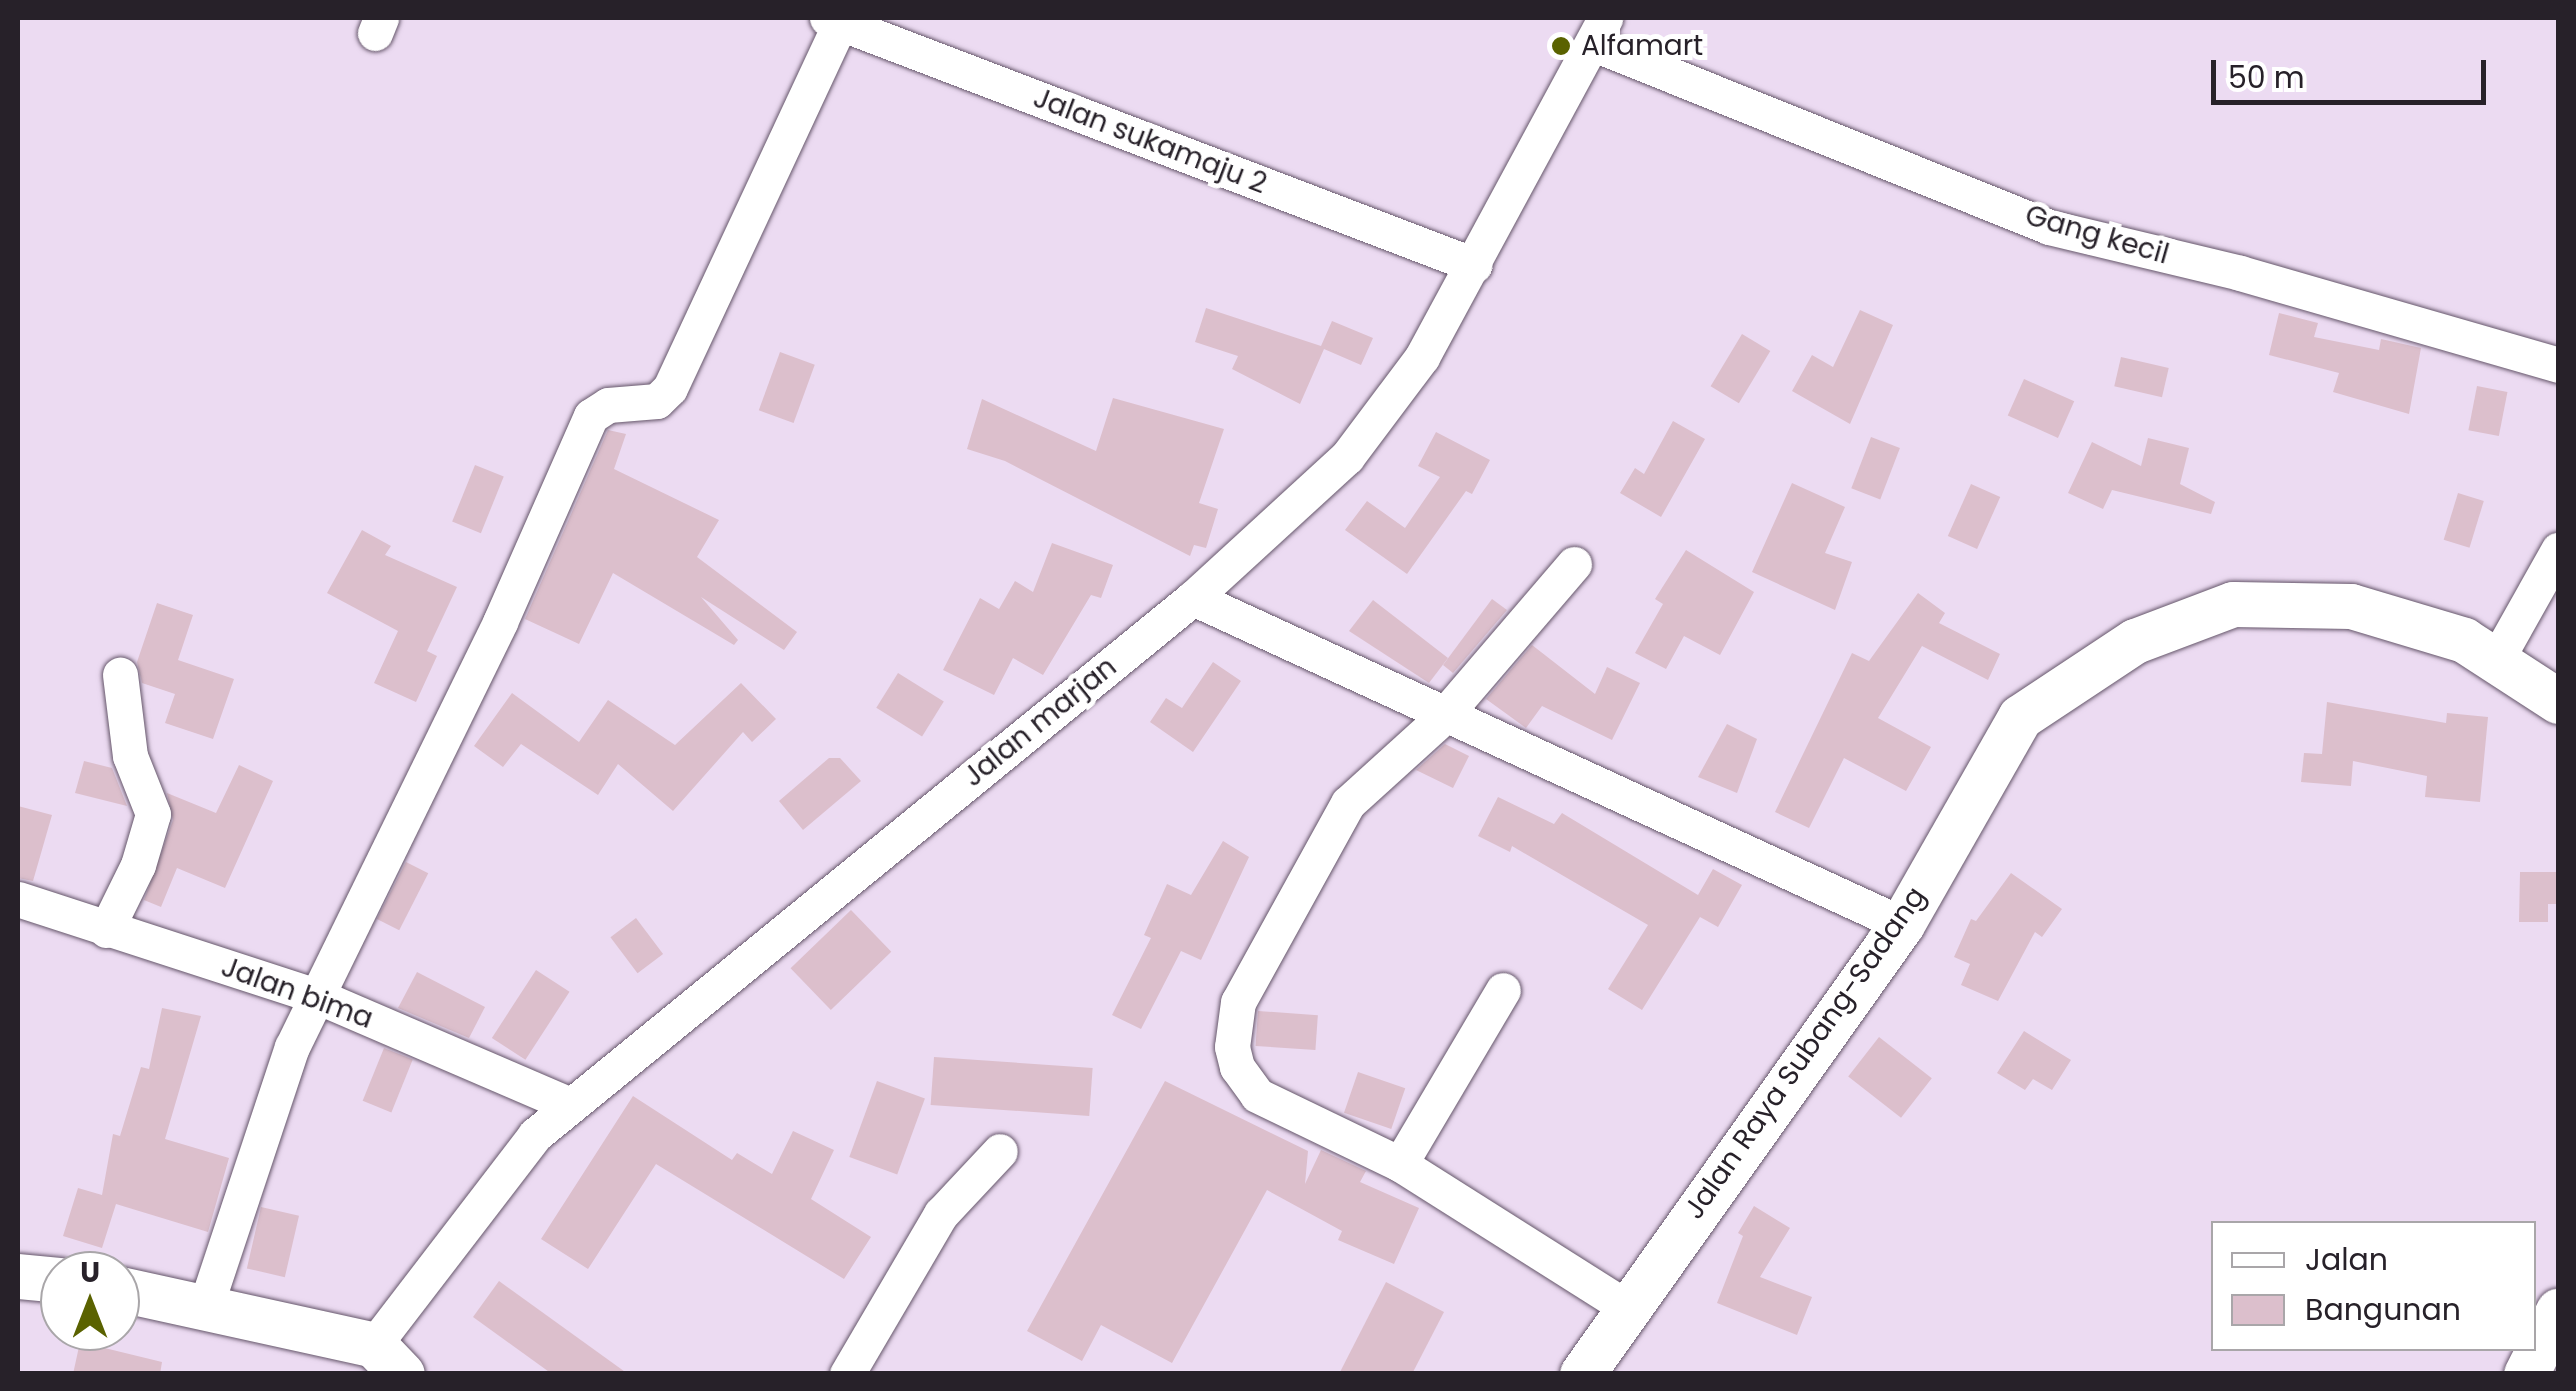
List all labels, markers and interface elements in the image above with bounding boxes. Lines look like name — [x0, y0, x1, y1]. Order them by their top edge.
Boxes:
place label: Alfamart — [1581, 29, 1703, 63]
marker: Alfamart — [1550, 35, 1572, 57]
scale bar — [2216, 40, 2491, 102]
text: 50 m — [2228, 56, 2305, 99]
street label: Jalan sukamaju 2 — [1029, 81, 1271, 201]
street label: Gang kecil — [2021, 199, 2173, 271]
street label: Jalan marjan — [957, 650, 1123, 794]
street label: Jalan Raya Subang-Sadang — [1677, 880, 1933, 1226]
street label: Jalan bima — [217, 950, 377, 1036]
legend — [2211, 1221, 2536, 1351]
text: Jalan — [2305, 1238, 2388, 1281]
north arrow — [40, 1251, 140, 1351]
text: U — [80, 1253, 100, 1292]
text: Bangunan — [2305, 1288, 2461, 1331]

